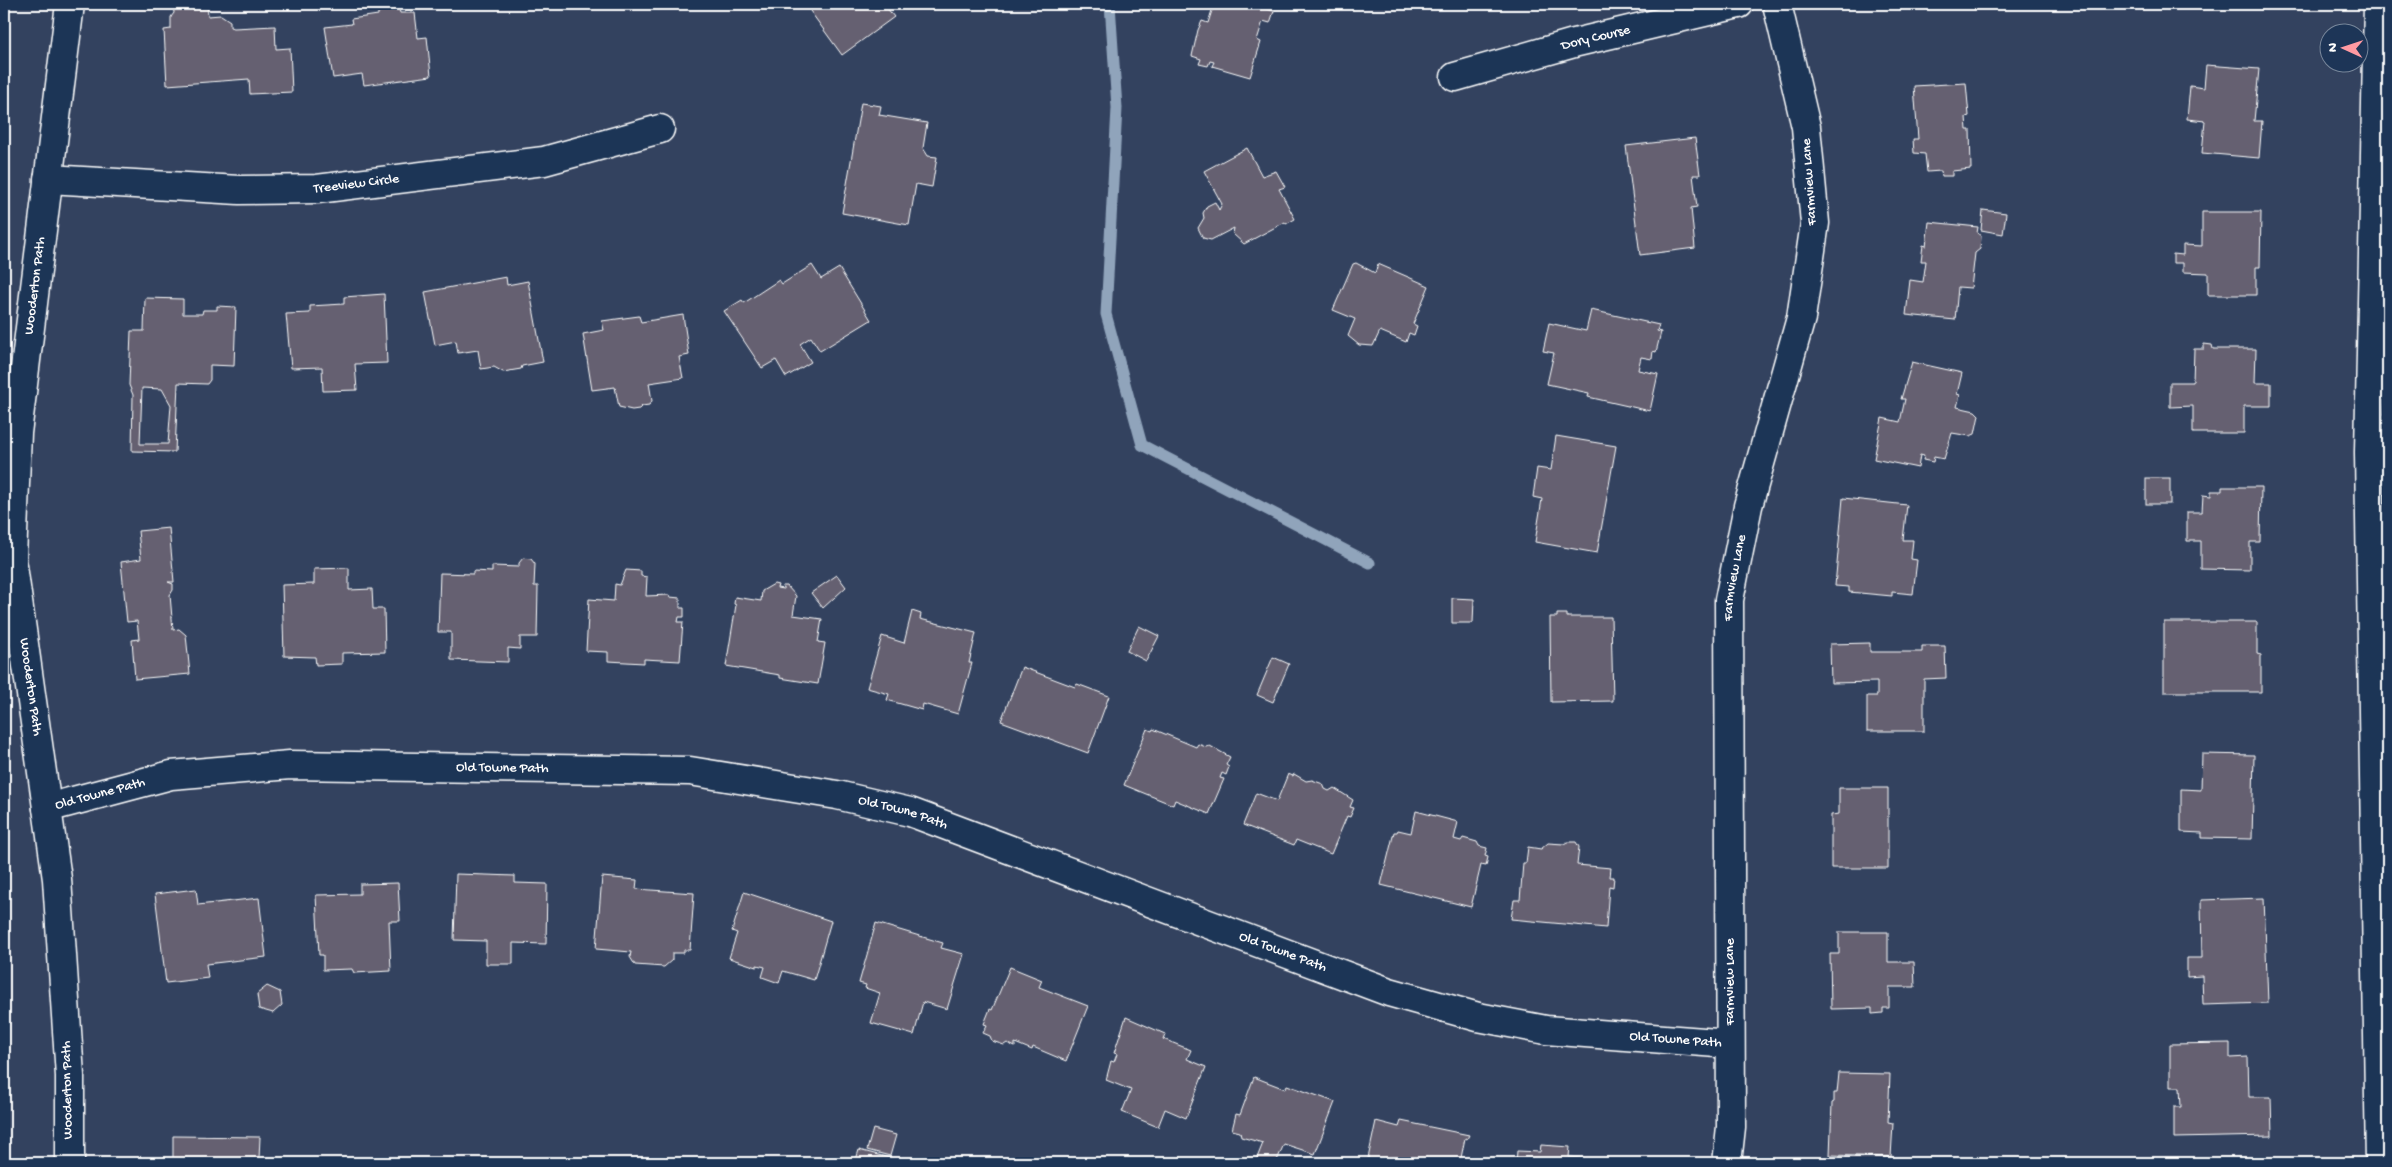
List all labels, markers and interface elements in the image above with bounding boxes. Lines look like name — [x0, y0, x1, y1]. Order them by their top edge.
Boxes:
street label: Dory Course — [1558, 21, 1633, 55]
north arrow — [2320, 22, 2370, 72]
text: N — [2325, 42, 2342, 52]
street label: Farmview Lane — [1798, 137, 1822, 227]
street label: Treeview Circle — [312, 170, 401, 198]
street label: Wooderton Path — [21, 235, 50, 336]
street label: Farmview Lane — [1720, 532, 1751, 622]
street label: Wooderton Path — [15, 637, 45, 737]
street label: Old Towne Path — [456, 759, 549, 777]
street label: Old Towne Path — [53, 774, 148, 814]
street label: Old Towne Path — [856, 792, 951, 834]
street label: Old Towne Path — [1237, 928, 1330, 977]
street label: Farmview Lane — [1722, 938, 1739, 1027]
street label: Old Towne Path — [1629, 1028, 1723, 1052]
street label: Wooderton Path — [59, 1040, 77, 1139]

